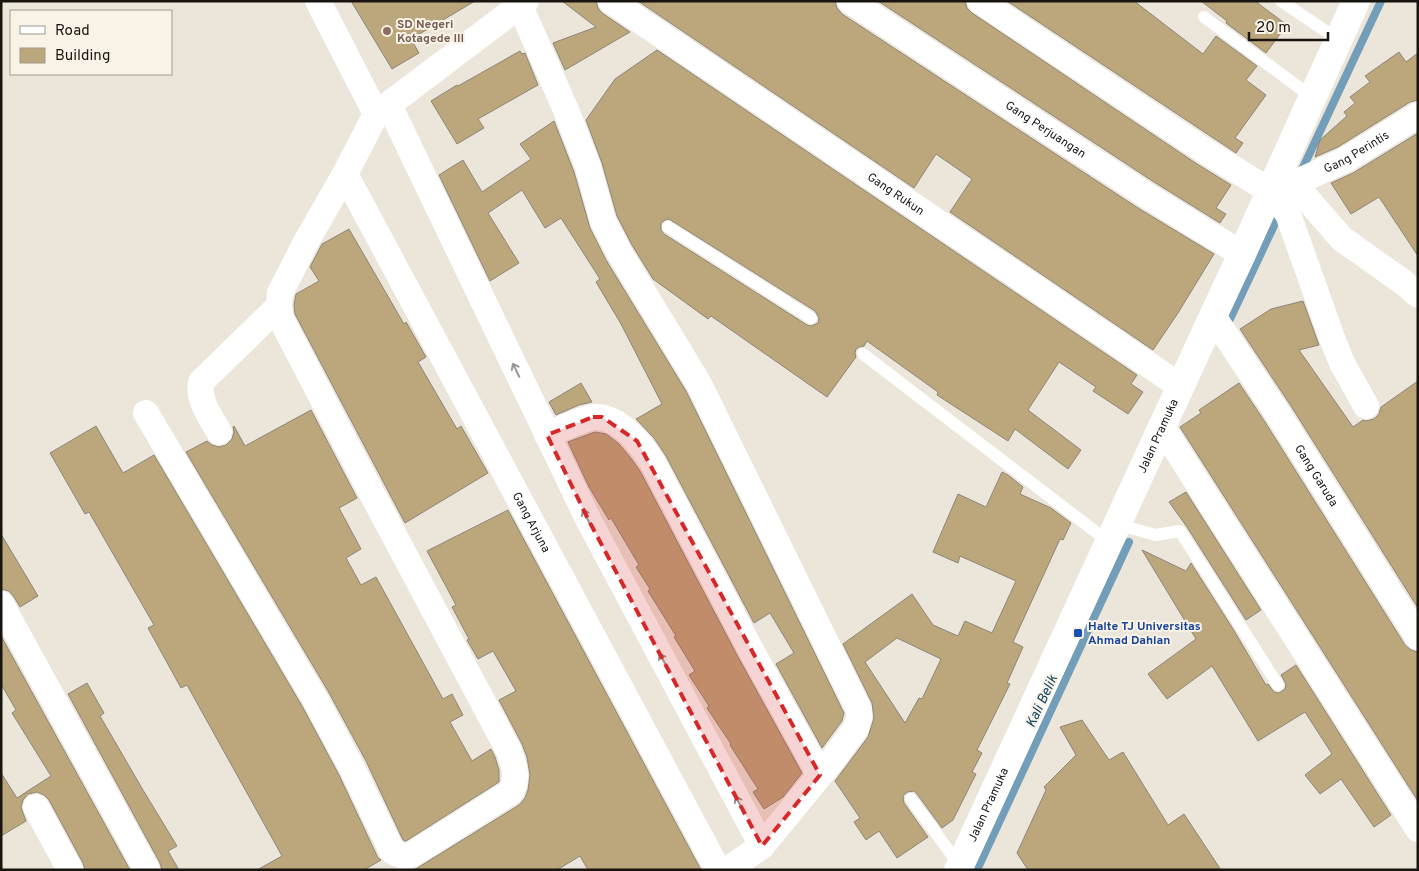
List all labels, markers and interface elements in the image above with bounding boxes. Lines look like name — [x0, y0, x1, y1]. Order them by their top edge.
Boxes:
legend — [10, 10, 172, 75]
scale bar — [1249, 10, 1328, 42]
place label: SD Negeri Kotagede III — [397, 17, 464, 47]
text: 20 m — [1256, 19, 1291, 38]
text: Road — [55, 22, 90, 41]
marker: SD Negeri Kotagede III — [381, 25, 393, 37]
text: Building — [55, 47, 110, 66]
street label: Gang Perjuangan — [1002, 98, 1089, 162]
street label: Gang Perintis — [1322, 128, 1392, 178]
street label: Gang Rukun — [864, 170, 927, 220]
one-way arrow — [511, 363, 520, 378]
street label: Jalan Pramuka — [1135, 397, 1183, 476]
street label: Gang Garuda — [1290, 442, 1341, 510]
street label: Gang Arjuna — [508, 490, 553, 556]
one-way arrow — [581, 509, 590, 524]
place label: Halte TJ Universitas Ahmad Dahlan — [1088, 619, 1201, 649]
marker: Halte TJ Universitas Ahmad Dahlan — [1072, 627, 1084, 639]
one-way arrow — [658, 652, 668, 667]
water label: Kali Belik — [1023, 672, 1062, 731]
street label: Jalan Pramuka — [965, 765, 1013, 845]
one-way arrow — [734, 796, 743, 811]

